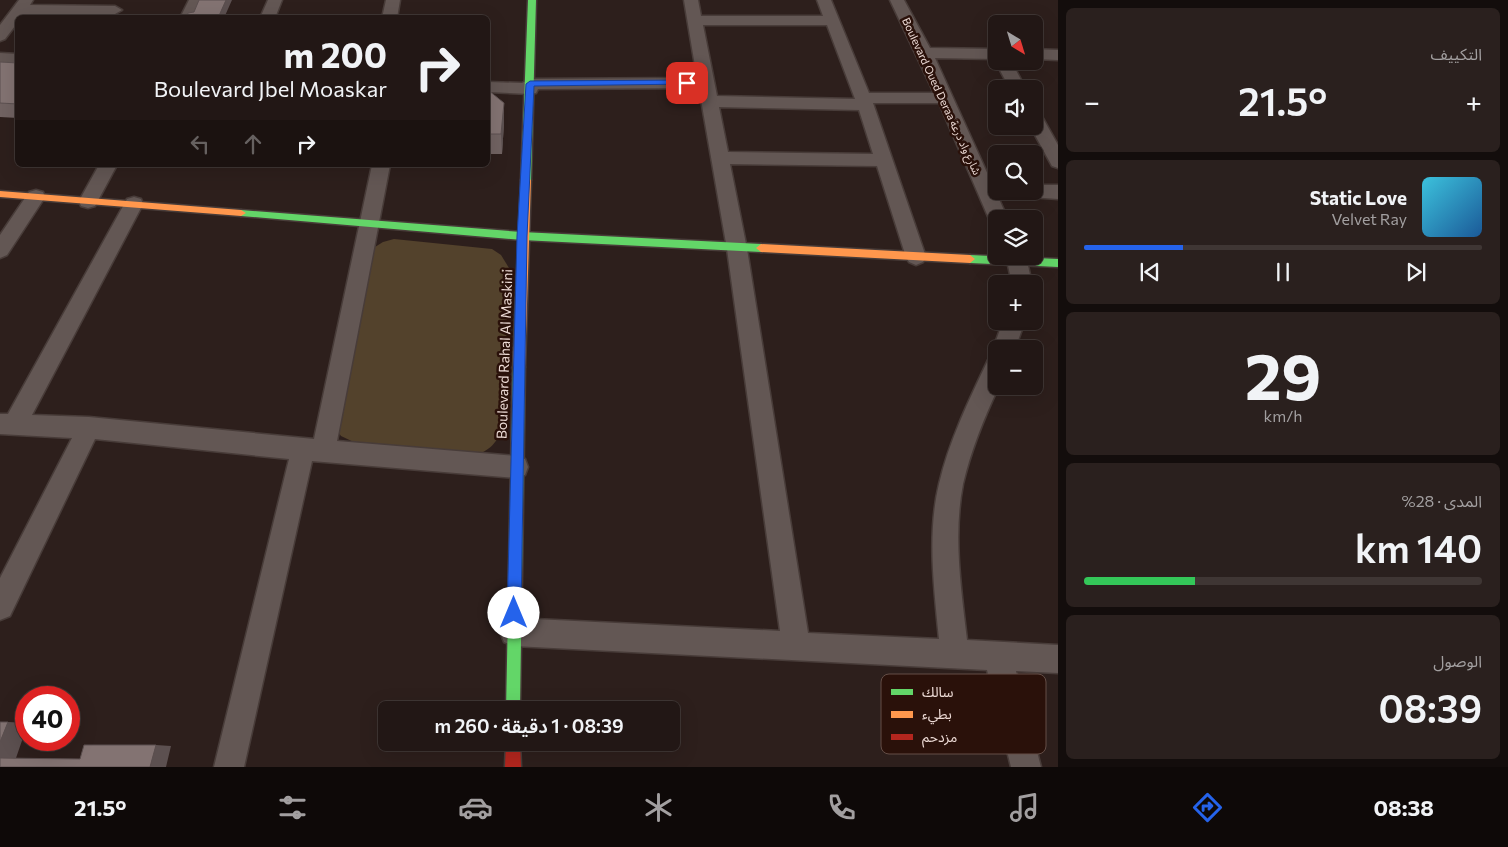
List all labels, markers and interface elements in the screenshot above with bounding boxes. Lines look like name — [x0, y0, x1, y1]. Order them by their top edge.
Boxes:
street label: Boulevard Oued Deraa شارع واد درعة — [898, 15, 984, 178]
north arrow — [988, 15, 1042, 70]
map controls — [988, 15, 1043, 395]
text: 200 m — [284, 32, 387, 75]
icon: right — [405, 35, 470, 100]
text: التكييف — [1430, 44, 1482, 63]
pin — [666, 62, 708, 104]
icon: arrive — [673, 69, 701, 97]
text: Boulevard Jbel Moaskar — [154, 75, 387, 102]
text: 21.5° — [1238, 77, 1327, 124]
button: sound — [988, 80, 1043, 135]
text: − — [1084, 84, 1100, 118]
text: + — [1466, 84, 1482, 118]
icon: left — [186, 130, 214, 158]
icon: ahead — [239, 130, 267, 158]
icon: right — [292, 130, 320, 158]
button: search — [988, 145, 1043, 200]
text: Static Love — [1310, 186, 1407, 209]
text: Velvet Ray — [1332, 209, 1407, 228]
button: layers — [988, 210, 1043, 265]
icon: previous — [1136, 258, 1164, 286]
icon: pause — [1269, 258, 1297, 286]
icon: next — [1402, 258, 1430, 286]
street label: Boulevard Rahal Al Maskini — [493, 269, 515, 439]
button: + — [988, 275, 1043, 330]
text: 29 — [1245, 334, 1321, 413]
button: − — [988, 340, 1043, 395]
text: km/h — [1264, 406, 1302, 425]
text: المدى · 28% — [1402, 491, 1482, 510]
text: 140 km — [1355, 524, 1482, 571]
position arrow — [487, 586, 539, 638]
text: الوصول — [1433, 651, 1482, 670]
legend — [881, 674, 1046, 754]
text: سالك — [922, 683, 954, 700]
text: 08:39 — [1379, 684, 1482, 731]
speed limit sign: 40 — [15, 686, 80, 751]
text: بطيء — [922, 705, 952, 725]
text: 08:39 · 1 دقيقة · 260 m — [434, 714, 624, 737]
text: مزدحم — [922, 728, 957, 748]
icon: filters — [275, 790, 310, 825]
icon: car — [458, 790, 493, 825]
icon: climate — [641, 790, 676, 825]
icon: phone — [824, 790, 859, 825]
icon: music — [1007, 790, 1042, 825]
icon: directions — [1190, 790, 1225, 825]
text: 21.5° — [74, 794, 126, 821]
text: 08:38 — [1373, 794, 1434, 821]

